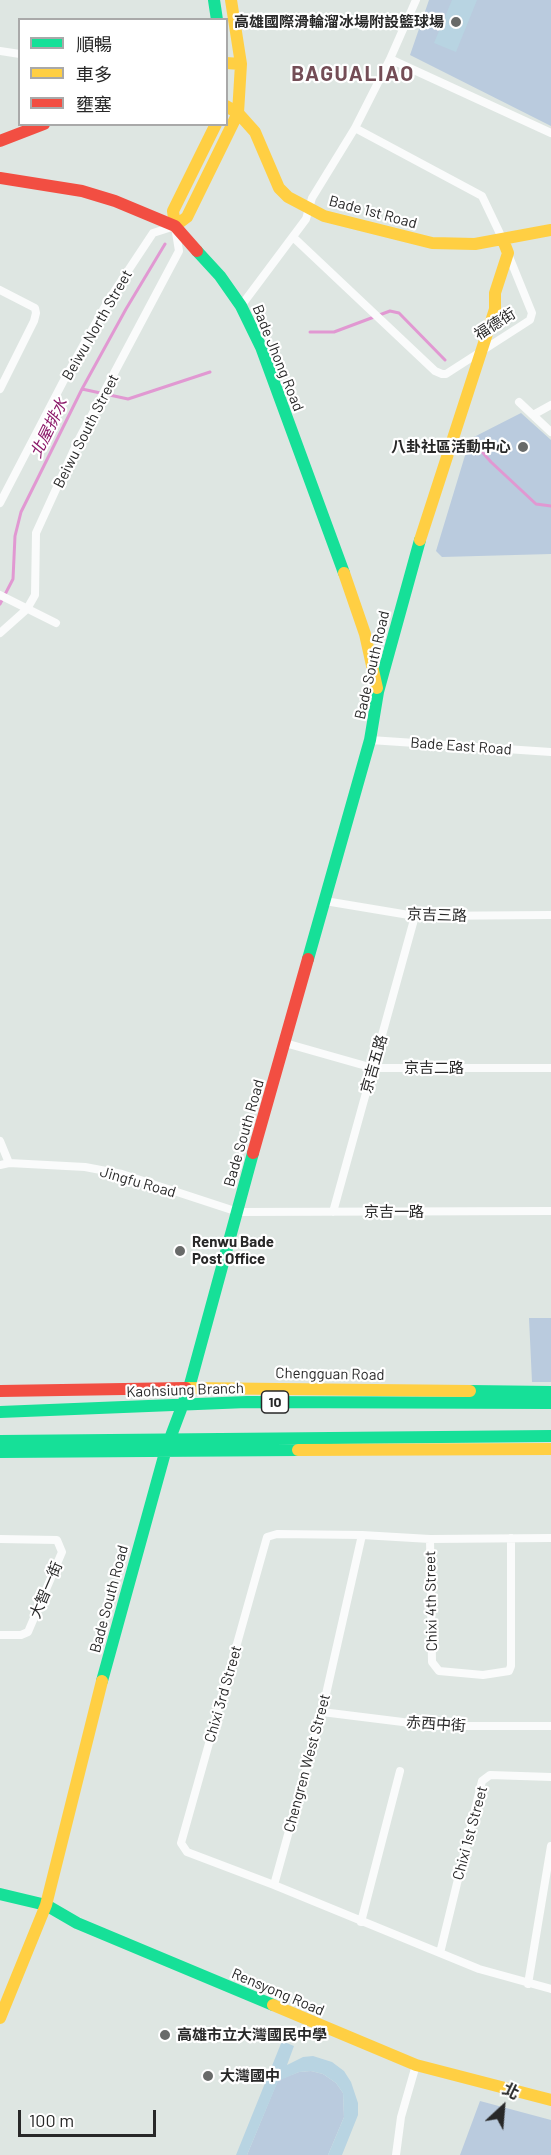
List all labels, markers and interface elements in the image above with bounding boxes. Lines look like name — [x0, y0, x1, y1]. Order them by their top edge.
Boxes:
place label: 高雄國際滑輪溜冰場附設籃球場 — [234, 13, 444, 31]
marker: 高雄國際滑輪溜冰場附設籃球場 — [449, 15, 463, 29]
legend — [18, 18, 228, 126]
text: 順暢 — [76, 33, 112, 55]
district label: BAGUALIAO — [291, 61, 415, 87]
text: 車多 — [76, 63, 112, 85]
text: 壅塞 — [76, 93, 112, 115]
street label: Bade 1st Road — [327, 192, 419, 232]
street label: Beiwu North Street — [58, 267, 136, 383]
street label: Bade Jhong Road — [248, 302, 308, 414]
street label: 福德街 — [471, 304, 519, 344]
street label: Beiwu South Street — [49, 371, 123, 491]
water label: 北屋排水 — [26, 395, 72, 461]
place label: 八卦社區活動中心 — [391, 438, 511, 456]
marker: 八卦社區活動中心 — [516, 440, 530, 454]
street label: Bade South Road — [351, 609, 393, 721]
street label: Bade East Road — [410, 733, 512, 759]
street label: 京吉三路 — [407, 905, 467, 925]
street label: 京吉五路 — [357, 1033, 391, 1095]
street label: 京吉二路 — [404, 1059, 464, 1077]
street label: Bade South Road — [220, 1077, 268, 1189]
street label: Jingfu Road — [98, 1163, 178, 1201]
street label: 京吉一路 — [364, 1203, 424, 1221]
place label: Renwu Bade Post Office — [192, 1233, 274, 1268]
marker: Renwu Bade Post Office — [173, 1244, 187, 1258]
street label: Chengguan Road — [275, 1364, 385, 1384]
street label: Kaohsiung Branch — [126, 1379, 244, 1401]
road number: 10 — [262, 1391, 288, 1413]
street label: Bade South Road — [86, 1543, 132, 1655]
street label: Chixi 4th Street — [421, 1550, 441, 1652]
street label: 大智一街 — [26, 1559, 66, 1621]
street label: Chixi 3rd Street — [201, 1643, 245, 1745]
street label: Chengren West Street — [280, 1692, 334, 1834]
street label: 赤西中街 — [405, 1713, 467, 1735]
street label: Chixi 1st Street — [449, 1784, 491, 1882]
street label: Rensyong Road — [229, 1964, 327, 2020]
place label: 高雄市立大灣國民中學 — [177, 2026, 327, 2044]
marker: 高雄市立大灣國民中學 — [158, 2028, 172, 2042]
place label: 大灣國中 — [220, 2067, 280, 2085]
marker: 大灣國中 — [201, 2069, 215, 2083]
north arrow — [473, 2077, 533, 2137]
text: 北 — [500, 2078, 522, 2102]
scale bar — [21, 2098, 159, 2136]
text: 100 m — [29, 2109, 74, 2131]

